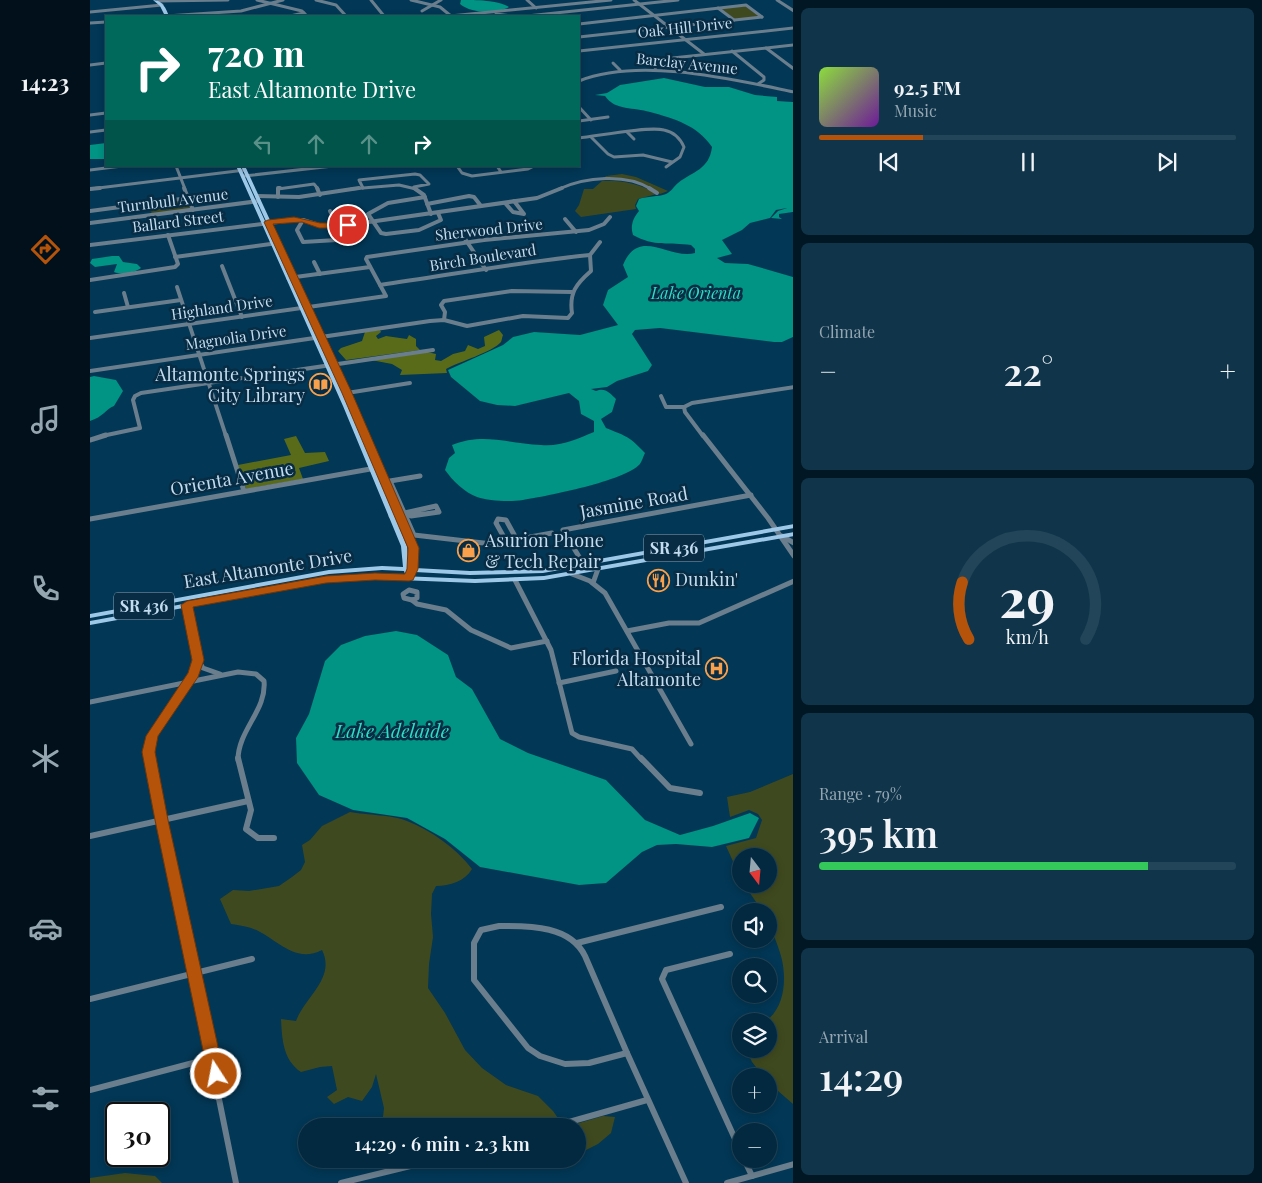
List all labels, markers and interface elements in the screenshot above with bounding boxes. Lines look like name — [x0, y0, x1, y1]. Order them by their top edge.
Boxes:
street label: Oak Hill Drive — [637, 12, 733, 42]
text: 720 m — [208, 29, 305, 76]
icon: right — [125, 35, 190, 100]
street label: Barclay Avenue — [635, 48, 739, 78]
text: 14:23 — [21, 67, 69, 97]
text: East Altamonte Drive — [208, 74, 416, 104]
text: 92.5 FM — [894, 74, 961, 100]
text: Music — [894, 100, 937, 121]
icon: left — [249, 130, 277, 158]
icon: ahead — [302, 130, 330, 158]
icon: ahead — [355, 130, 383, 158]
icon: right — [408, 130, 436, 158]
icon: previous — [875, 148, 903, 176]
icon: pause — [1014, 148, 1042, 176]
icon: next — [1153, 148, 1181, 176]
street label: Turnbull Avenue — [117, 183, 229, 217]
pin — [327, 204, 369, 246]
street label: Ballard Street — [131, 205, 225, 237]
icon: arrive — [334, 211, 362, 239]
street label: Sherwood Drive — [434, 213, 544, 245]
icon: directions — [28, 232, 63, 267]
street label: Birch Boulevard — [428, 239, 538, 275]
water label: Lake Orienta — [650, 282, 741, 303]
street label: Highland Drive — [170, 290, 274, 324]
street label: Magnolia Drive — [184, 320, 288, 354]
text: Climate — [819, 321, 875, 342]
text: 22° — [1003, 345, 1053, 396]
text: − — [819, 352, 837, 389]
text: + — [1220, 352, 1236, 389]
place label: Altamonte Springs City Library — [154, 362, 305, 407]
library icon: Altamonte Springs City Library — [309, 373, 333, 397]
icon: music — [28, 402, 63, 437]
street label: Orienta Avenue — [168, 455, 295, 501]
street label: Jasmine Road — [577, 481, 690, 523]
place label: Asurion Phone & Tech Repair — [484, 528, 604, 573]
road number: SR 436 — [644, 534, 704, 562]
shop icon: Asurion Phone & Tech Repair — [457, 539, 481, 563]
street label: East Altamonte Drive — [182, 543, 354, 593]
text: 29 — [1000, 562, 1055, 631]
place label: Dunkin' — [675, 567, 738, 591]
restaurant icon: Dunkin' — [647, 568, 671, 592]
icon: phone — [28, 571, 63, 606]
road number: SR 436 — [114, 592, 174, 620]
text: km/h — [1006, 625, 1049, 648]
place label: Florida Hospital Altamonte — [572, 646, 701, 691]
hospital icon: Florida Hospital Altamonte — [705, 657, 729, 681]
water label: Lake Adelaide — [334, 717, 449, 743]
icon: climate — [28, 741, 63, 776]
text: Range · 79% — [819, 783, 902, 804]
text: 395 km — [819, 807, 938, 858]
north arrow — [732, 848, 778, 892]
map controls — [732, 848, 777, 1168]
button: sound — [732, 903, 777, 948]
icon: car — [28, 911, 63, 946]
button: search — [732, 958, 777, 1003]
button: layers — [732, 1013, 777, 1058]
text: Arrival — [819, 1026, 868, 1047]
position arrow — [189, 1047, 241, 1099]
text: 14:29 — [819, 1050, 904, 1101]
button: + — [732, 1068, 777, 1113]
icon: filters — [28, 1081, 63, 1116]
speed limit sign: 30 — [105, 1102, 170, 1167]
button: − — [732, 1123, 777, 1168]
text: 14:29 · 6 min · 2.3 km — [354, 1130, 530, 1156]

